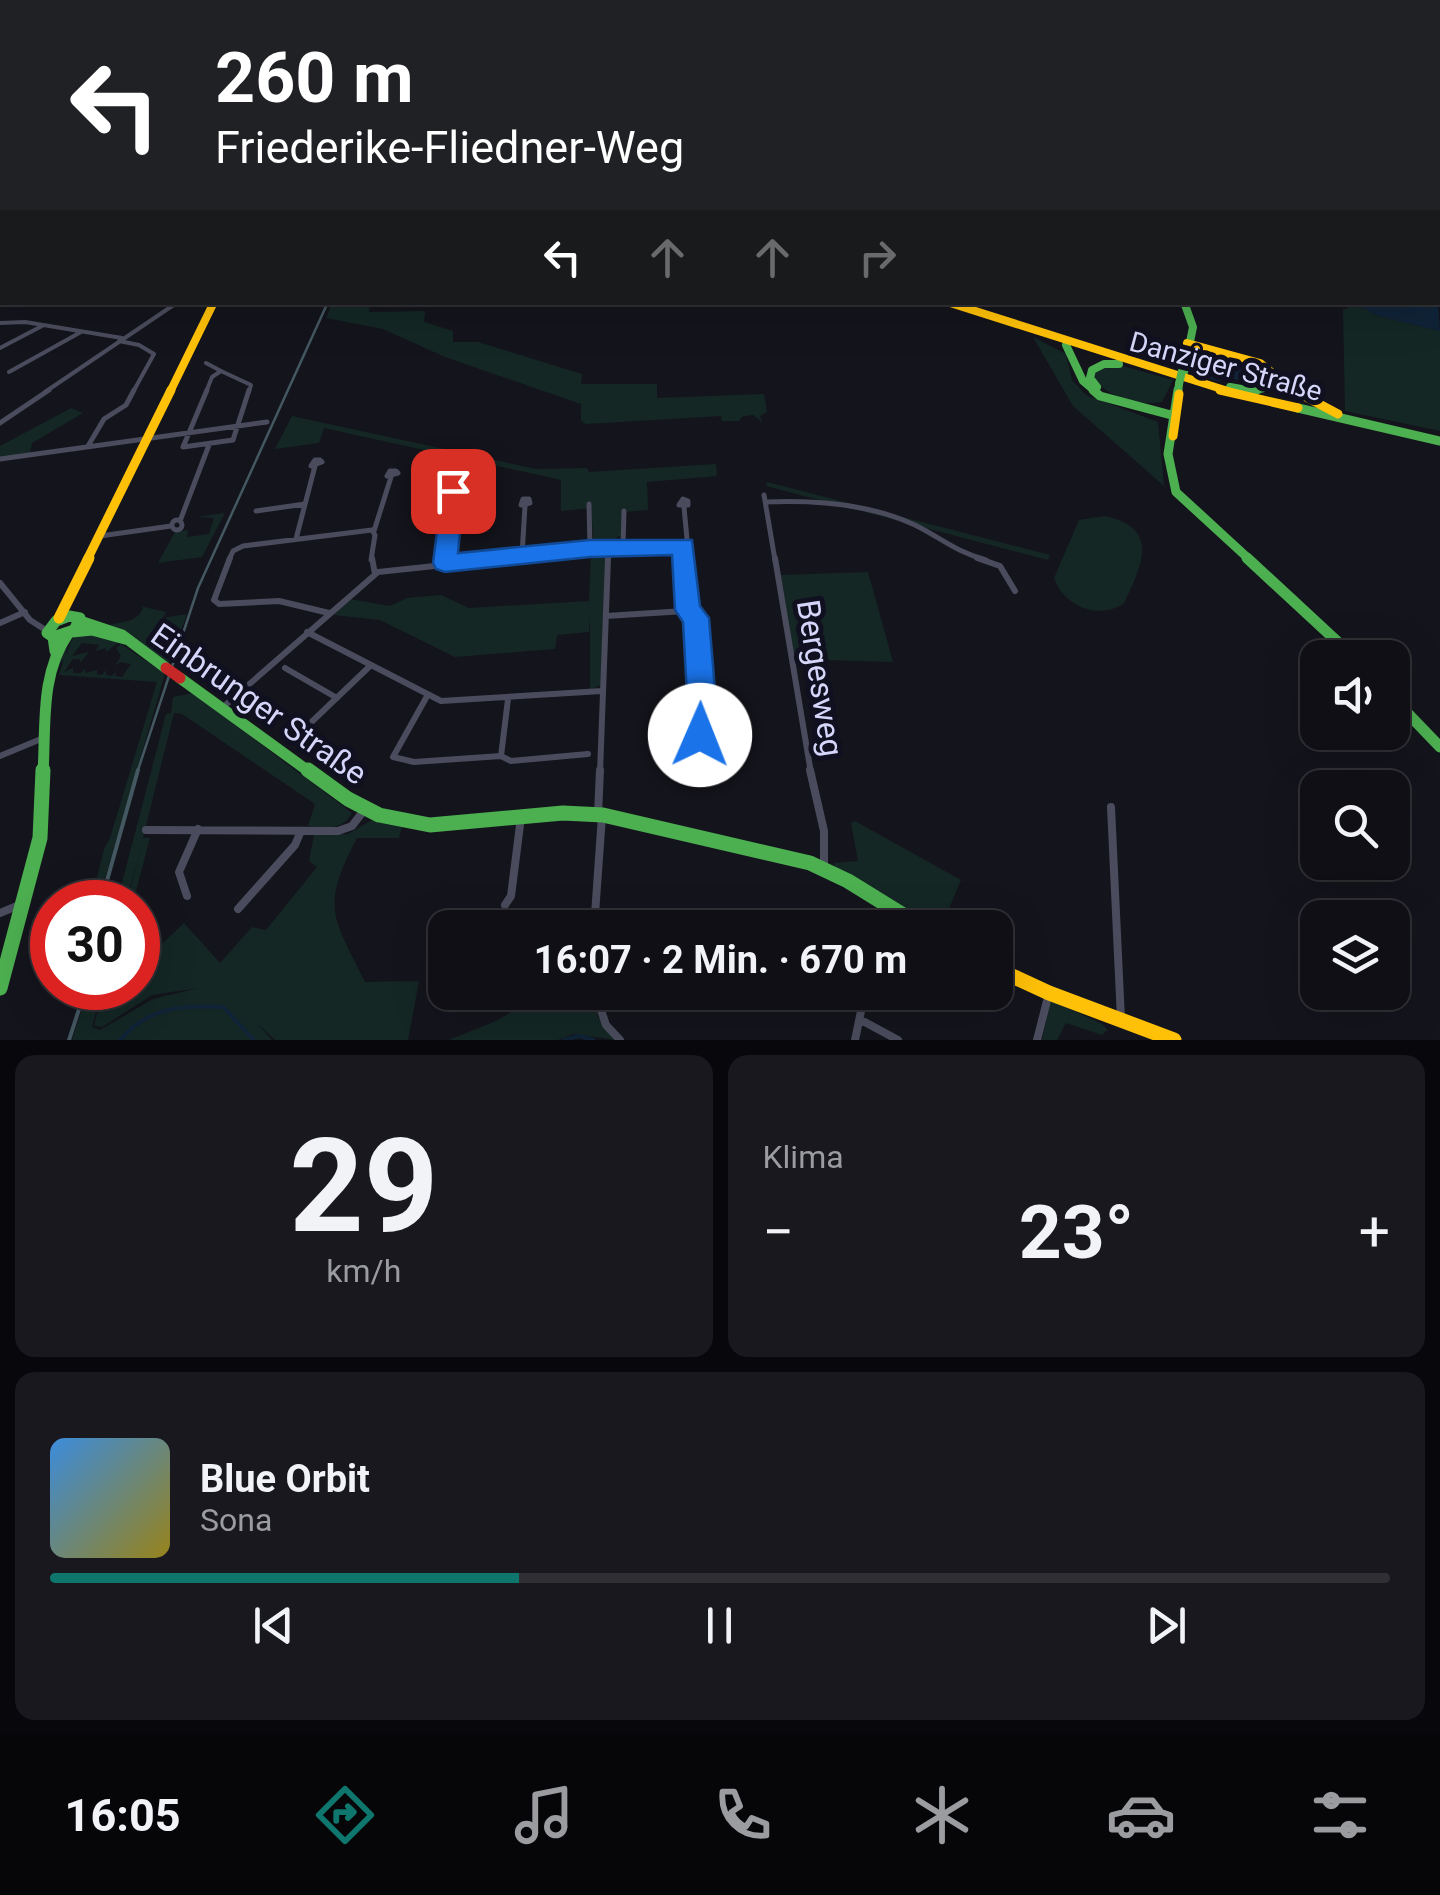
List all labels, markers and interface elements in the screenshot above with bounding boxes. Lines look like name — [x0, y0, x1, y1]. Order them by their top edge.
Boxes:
text: 260 m — [215, 37, 414, 119]
icon: left — [50, 40, 180, 170]
text: Friederike-Fliedner-Weg — [215, 121, 684, 174]
icon: left — [535, 230, 590, 285]
icon: ahead — [640, 230, 695, 285]
icon: ahead — [745, 230, 800, 285]
icon: right — [850, 230, 905, 285]
street label: Danziger Straße — [1126, 325, 1326, 408]
pin — [411, 449, 496, 534]
icon: arrive — [426, 464, 481, 519]
street label: Bergesweg — [789, 597, 851, 759]
street label: Einbrunger Straße — [144, 615, 374, 793]
map controls — [1300, 640, 1410, 1010]
button: sound — [1300, 640, 1410, 750]
position arrow — [648, 683, 752, 787]
button: search — [1300, 770, 1410, 880]
speed limit sign: 30 — [30, 880, 160, 1010]
button: layers — [1300, 900, 1410, 1010]
text: 16:07 · 2 Min. · 670 m — [534, 938, 907, 982]
text: 29 — [289, 1110, 438, 1263]
text: Klima — [763, 1138, 844, 1176]
text: 23° — [1019, 1188, 1134, 1276]
text: − — [763, 1200, 794, 1264]
text: + — [1359, 1200, 1390, 1264]
text: km/h — [326, 1252, 401, 1290]
text: Blue Orbit — [200, 1457, 370, 1501]
text: Sona — [200, 1501, 272, 1539]
icon: previous — [246, 1598, 301, 1653]
icon: pause — [692, 1598, 747, 1653]
icon: next — [1139, 1598, 1194, 1653]
icon: directions — [310, 1780, 380, 1850]
icon: music — [509, 1780, 579, 1850]
icon: phone — [708, 1780, 778, 1850]
icon: climate — [907, 1780, 977, 1850]
icon: car — [1106, 1780, 1176, 1850]
icon: filters — [1305, 1780, 1375, 1850]
text: 16:05 — [65, 1789, 181, 1842]

